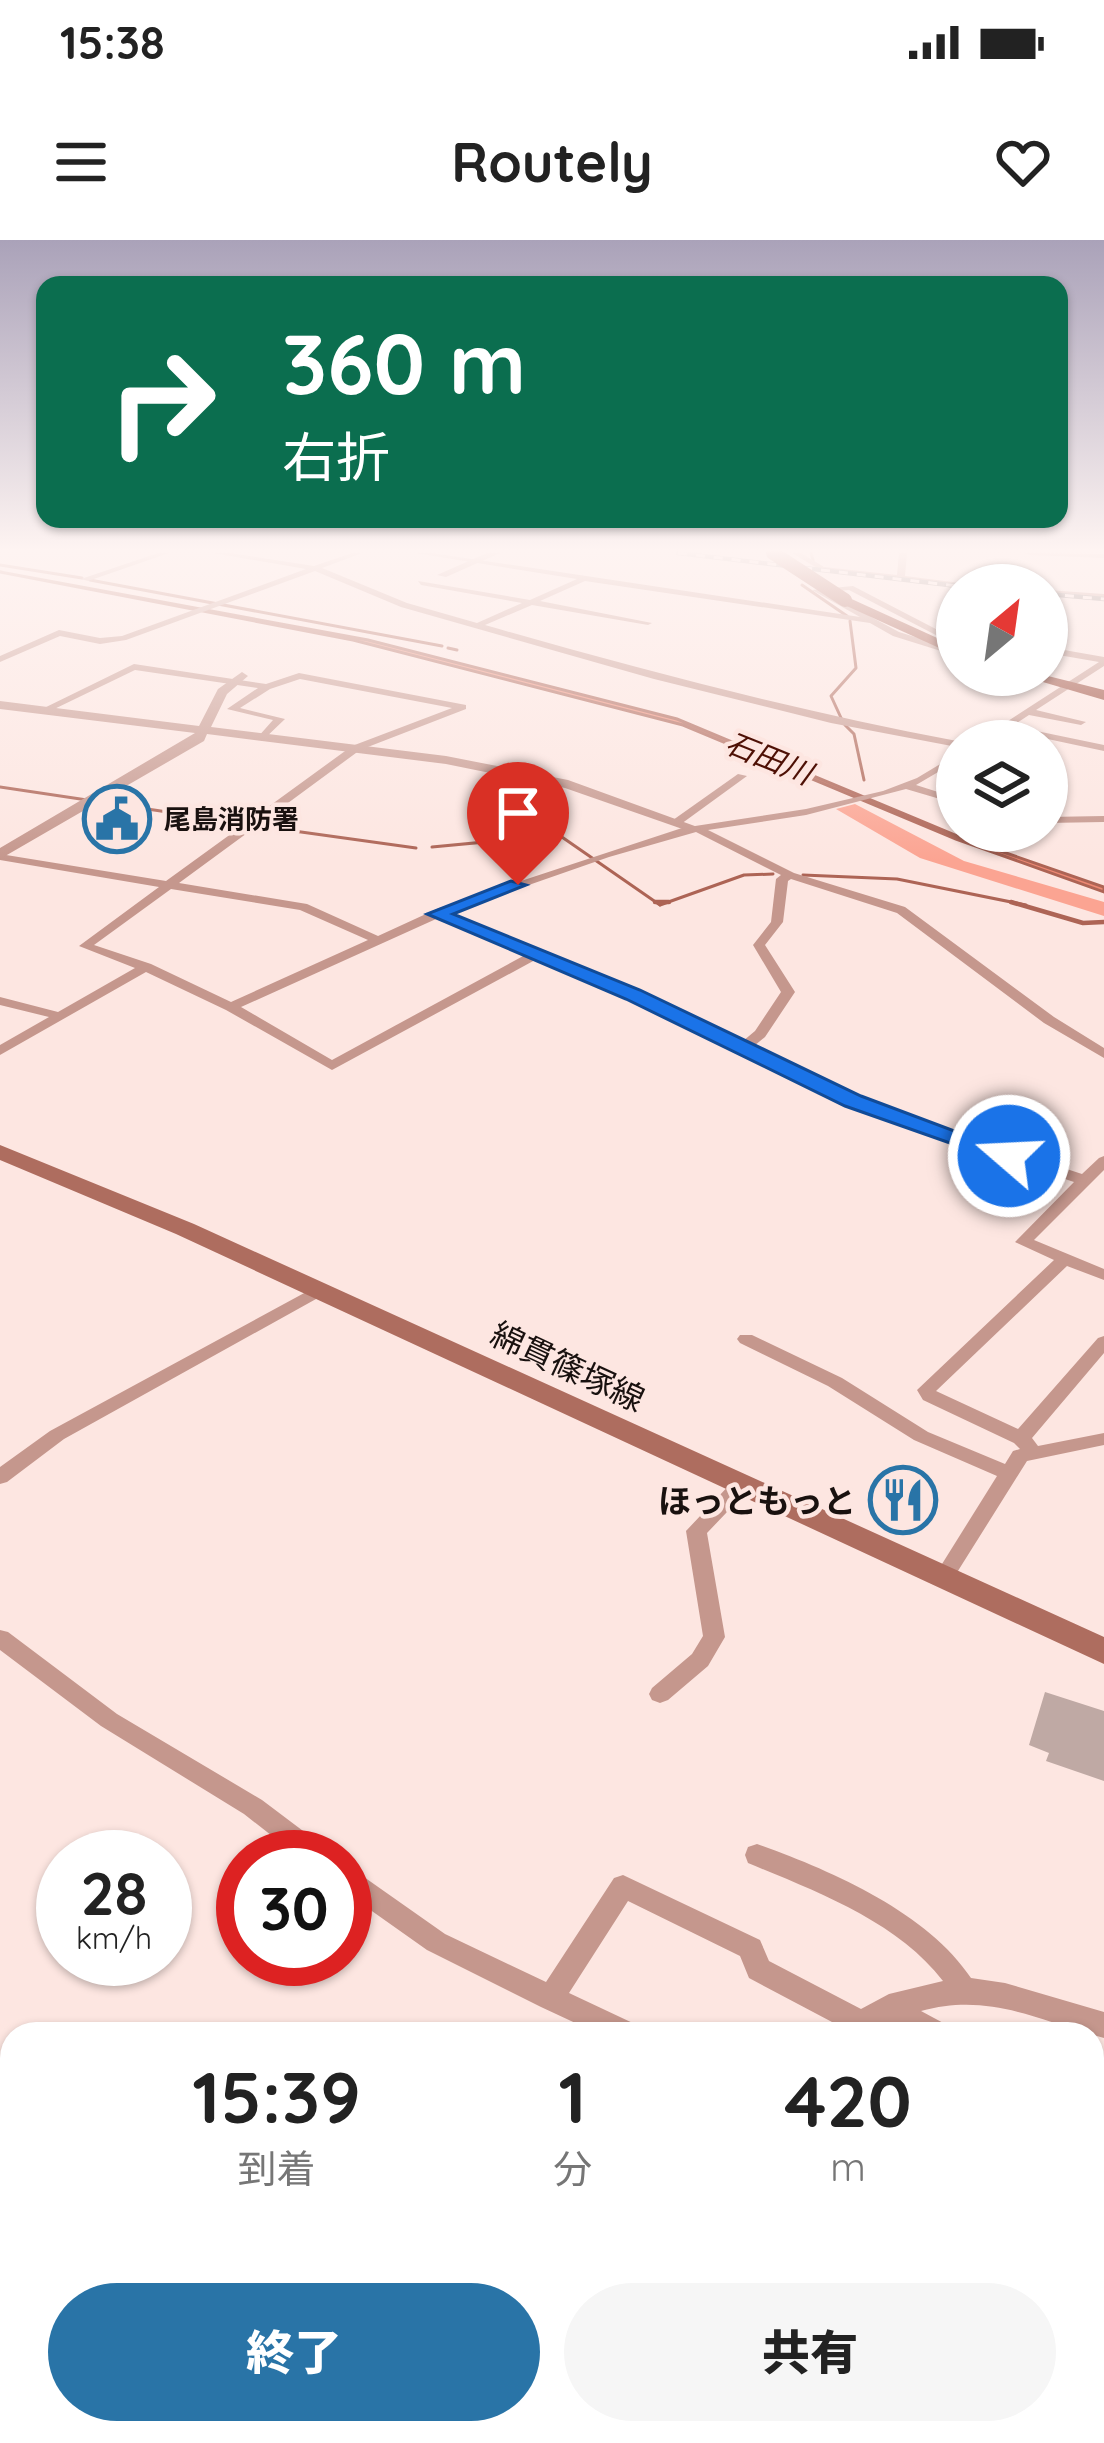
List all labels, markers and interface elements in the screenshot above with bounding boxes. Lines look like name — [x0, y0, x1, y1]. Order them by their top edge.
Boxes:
text: 15:38 — [60, 14, 165, 70]
text: Routely — [451, 128, 653, 196]
icon: menu — [48, 129, 114, 195]
icon: heart — [990, 129, 1056, 195]
text: 360 m — [282, 310, 526, 415]
icon: right — [84, 324, 240, 480]
text: 右折 — [282, 423, 390, 491]
north arrow — [936, 564, 1068, 696]
map controls — [936, 564, 1068, 852]
button: layers — [936, 720, 1068, 852]
water label: 石田川 — [720, 724, 821, 794]
pin — [467, 762, 569, 885]
icon: arrive — [485, 780, 551, 846]
public building icon: 尾島消防署 — [82, 784, 152, 854]
place label: 尾島消防署 — [164, 802, 299, 836]
position arrow — [946, 1093, 1072, 1219]
street label: 綿貫篠塚線 — [485, 1313, 651, 1419]
restaurant icon: ほっともっと — [868, 1465, 938, 1535]
place label: ほっともっと — [658, 1480, 856, 1521]
speed limit sign: 30 — [216, 1830, 372, 1986]
text: 28 — [80, 1855, 148, 1930]
text: km/h — [76, 1919, 152, 1957]
text: 15:39 — [192, 2051, 361, 2141]
text: 1 — [559, 2051, 587, 2141]
text: 420 — [784, 2055, 912, 2145]
text: m — [830, 2142, 866, 2191]
text: 到着 — [238, 2144, 316, 2193]
text: 分 — [553, 2144, 592, 2193]
button: 終了 — [48, 2283, 540, 2421]
button: 共有 — [564, 2283, 1056, 2421]

